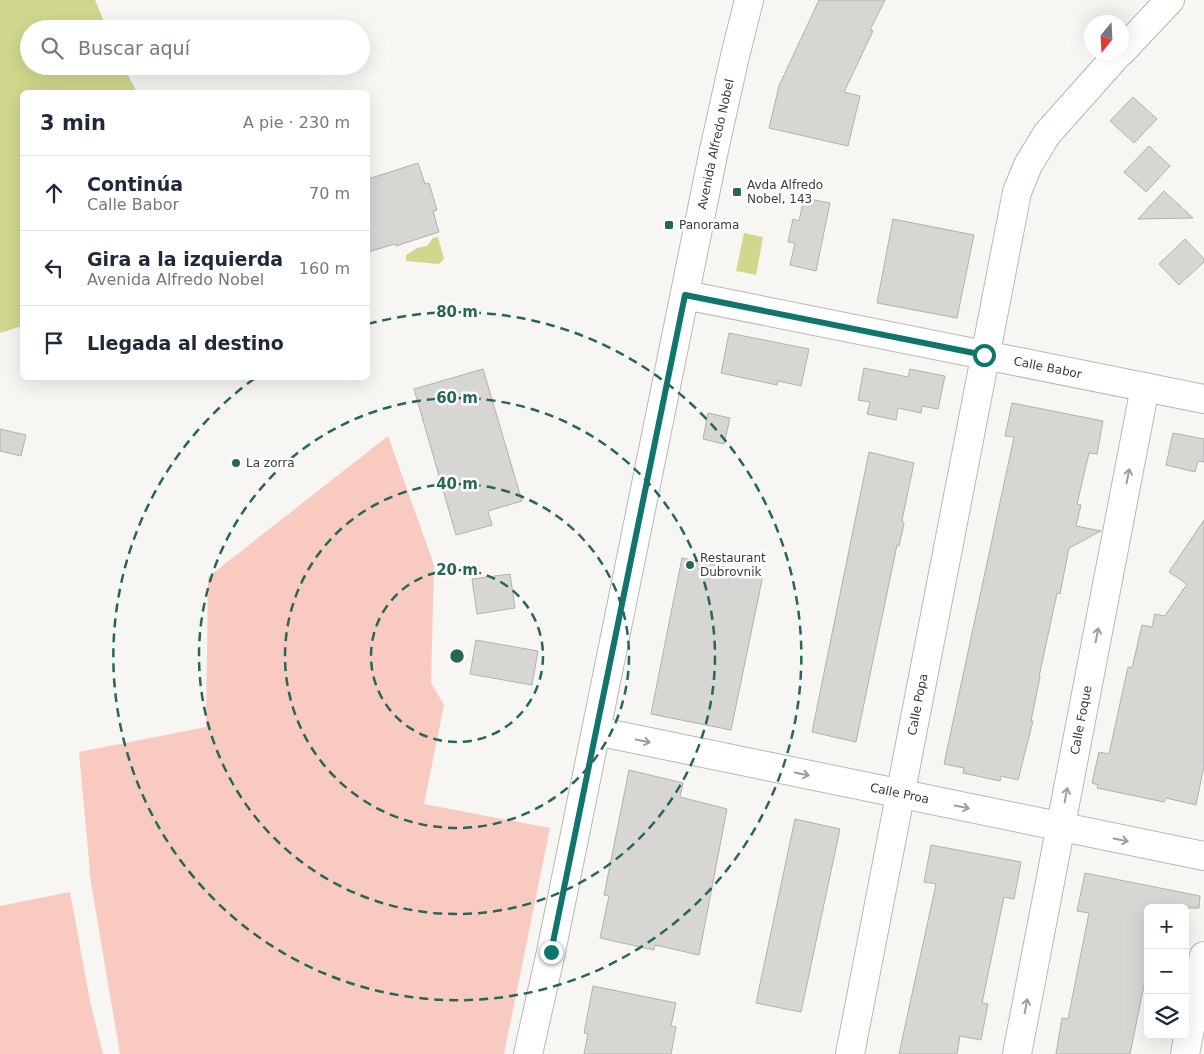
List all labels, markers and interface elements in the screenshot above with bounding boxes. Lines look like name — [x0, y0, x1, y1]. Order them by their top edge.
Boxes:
north arrow — [1084, 15, 1129, 60]
search box — [20, 20, 370, 75]
icon: search — [38, 34, 66, 62]
text: Buscar aquí — [78, 37, 190, 59]
street label: Avenida Alfredo Nobel — [695, 78, 737, 211]
text: 3 min — [40, 111, 106, 135]
text: A pie · 230 m — [243, 113, 350, 132]
text: Continúa — [87, 173, 183, 195]
place label: Avda Alfredo Nobel, 143 — [747, 178, 823, 206]
icon: ahead — [40, 179, 68, 207]
text: 70 m — [309, 184, 350, 203]
marker: Avda Alfredo Nobel, 143 — [731, 186, 743, 198]
text: Calle Babor — [87, 195, 179, 214]
place label: Panorama — [679, 218, 739, 232]
marker: Panorama — [663, 219, 675, 231]
text: Gira a la izquierda — [87, 248, 283, 270]
icon: left — [40, 254, 68, 282]
text: 160 m — [299, 259, 350, 278]
text: Avenida Alfredo Nobel — [87, 270, 264, 289]
text: 80 m — [436, 303, 478, 321]
icon: arrive — [40, 329, 68, 357]
text: Llegada al destino — [87, 332, 284, 354]
route start — [973, 344, 996, 367]
street label: Calle Babor — [1013, 354, 1083, 381]
text: 60 m — [436, 389, 478, 407]
place label: La zorra — [246, 456, 295, 470]
marker: La zorra — [230, 457, 242, 469]
one-way arrow — [1124, 468, 1134, 484]
text: 40 m — [436, 475, 478, 493]
place label: Restaurant Dubrovnik — [700, 551, 766, 579]
marker: Restaurant Dubrovnik — [684, 559, 696, 571]
text: 20 m — [436, 561, 478, 579]
one-way arrow — [1093, 628, 1103, 644]
centre of rings — [448, 647, 466, 665]
street label: Calle Popa — [905, 672, 931, 737]
street label: Calle Foque — [1068, 684, 1095, 756]
one-way arrow — [635, 737, 651, 746]
one-way arrow — [794, 770, 810, 780]
street label: Calle Proa — [869, 781, 930, 806]
one-way arrow — [1062, 787, 1072, 803]
one-way arrow — [953, 803, 969, 813]
one-way arrow — [1112, 835, 1128, 845]
map controls — [1144, 904, 1189, 1039]
button: + — [1144, 904, 1189, 949]
route end — [540, 941, 563, 964]
button: − — [1144, 949, 1189, 994]
button: layers — [1144, 994, 1189, 1039]
one-way arrow — [1022, 999, 1032, 1015]

